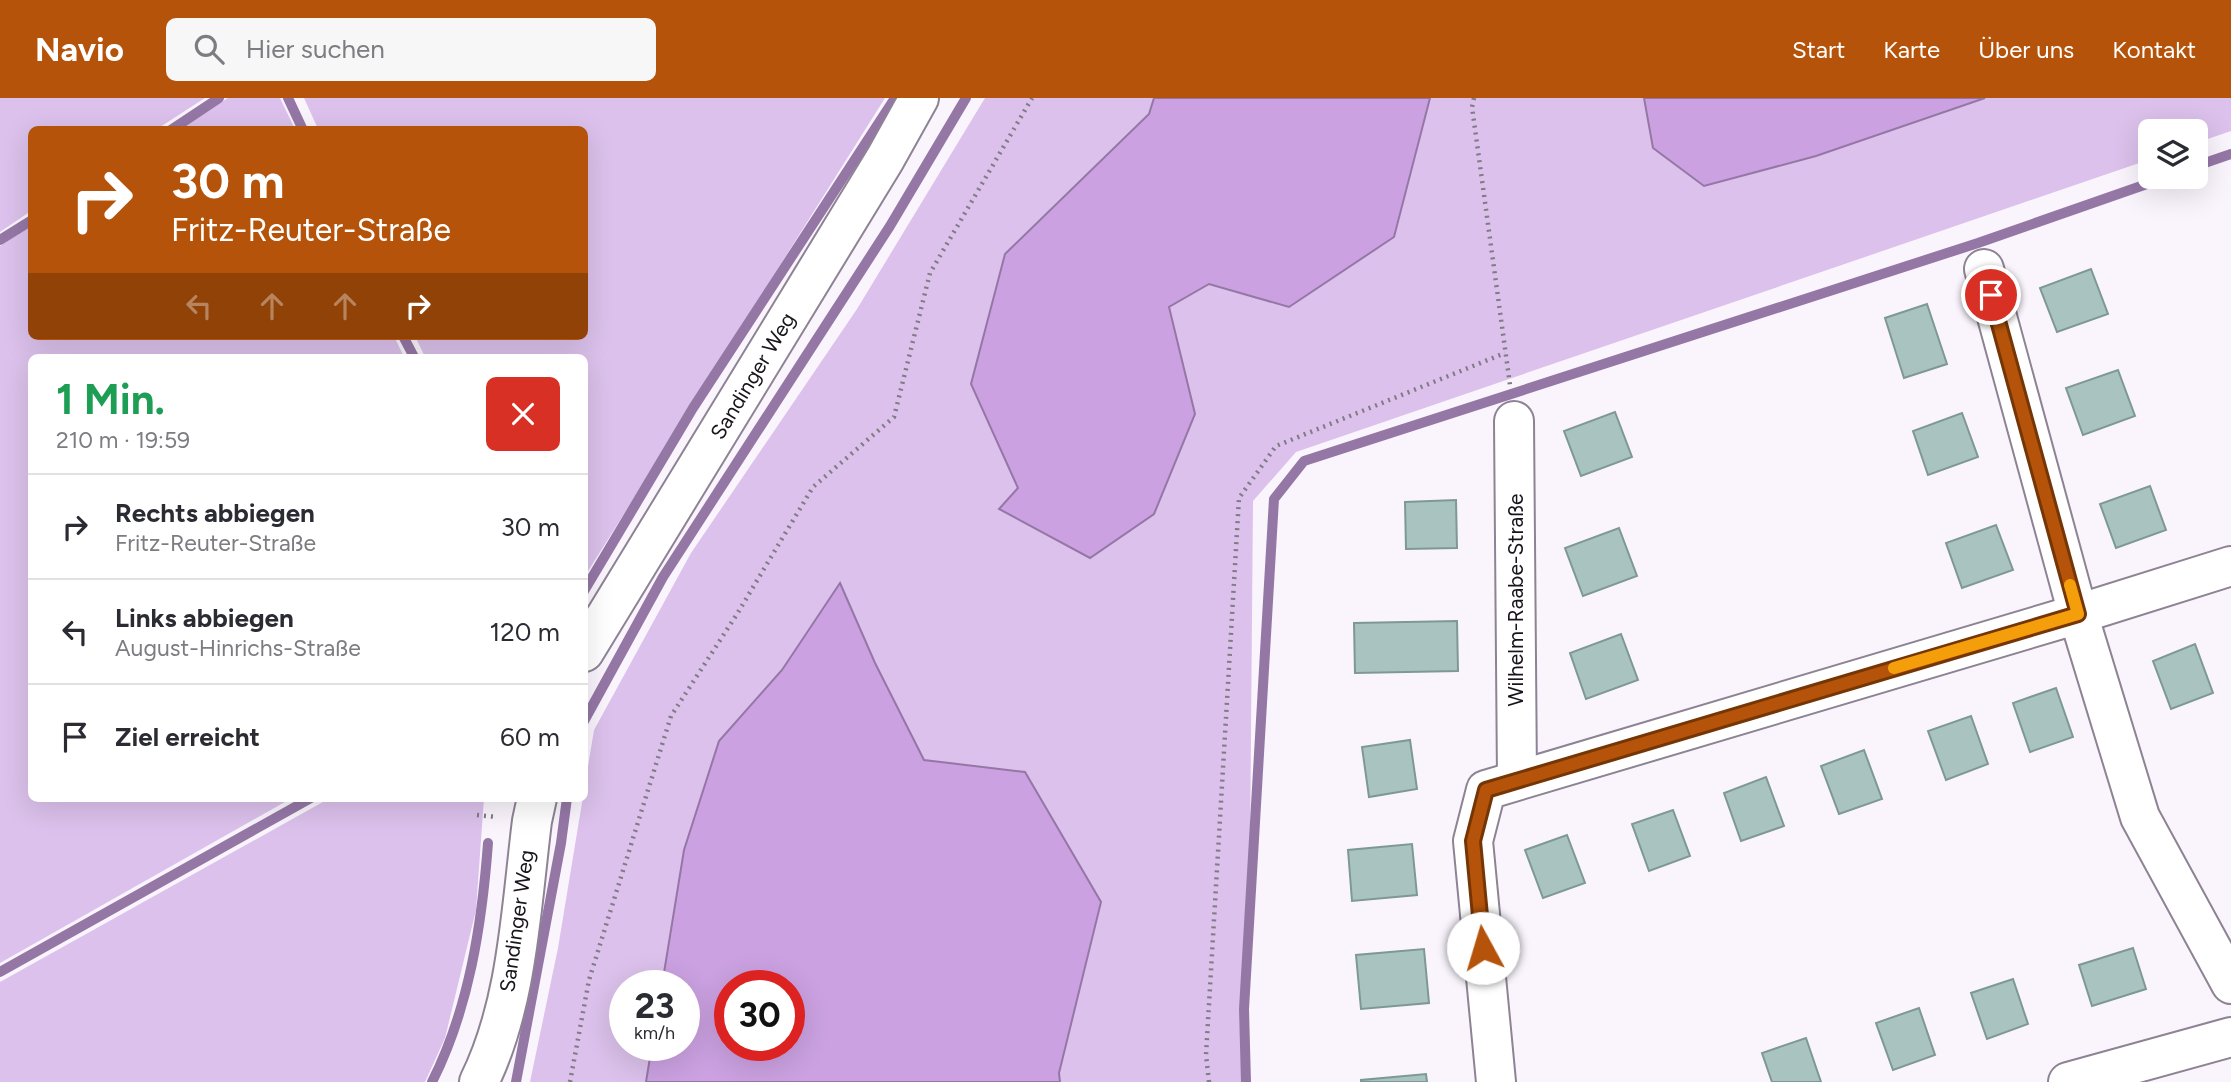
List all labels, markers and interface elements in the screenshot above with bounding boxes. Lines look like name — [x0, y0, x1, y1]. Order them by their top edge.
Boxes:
search box — [166, 18, 656, 81]
text: Navio — [35, 30, 124, 69]
icon: search — [190, 30, 228, 68]
text: Hier suchen — [246, 33, 385, 65]
text: Start — [1792, 35, 1845, 64]
text: Karte — [1883, 35, 1940, 64]
text: Über uns — [1978, 35, 2074, 64]
text: Kontakt — [2112, 35, 2196, 64]
map controls — [2138, 119, 2208, 189]
button: layers — [2138, 119, 2208, 189]
text: 30 m — [171, 151, 284, 210]
icon: right — [56, 154, 147, 245]
text: Fritz-Reuter-Straße — [171, 211, 451, 249]
pin — [1961, 265, 2021, 325]
icon: arrive — [1972, 276, 2010, 314]
icon: left — [180, 287, 218, 325]
icon: ahead — [253, 287, 291, 325]
icon: ahead — [326, 287, 364, 325]
icon: right — [399, 287, 437, 325]
street label: Sandinger Weg — [705, 308, 800, 444]
text: 1 Min. — [56, 374, 165, 425]
button: close — [486, 377, 560, 451]
text: 210 m · 19:59 — [56, 426, 190, 454]
street label: Wilhelm-Raabe-Straße — [1503, 493, 1528, 707]
text: Rechts abbiegen — [115, 497, 315, 529]
icon: right — [56, 508, 94, 546]
text: 30 m — [501, 511, 560, 543]
text: Fritz-Reuter-Straße — [115, 529, 316, 557]
text: Links abbiegen — [115, 602, 294, 634]
icon: left — [56, 613, 94, 651]
text: 120 m — [490, 616, 560, 648]
text: August-Hinrichs-Straße — [115, 634, 361, 662]
icon: arrive — [56, 718, 94, 756]
text: Ziel erreicht — [115, 721, 260, 753]
text: 60 m — [500, 721, 560, 753]
street label: Sandinger Weg — [494, 848, 539, 994]
position arrow — [1446, 911, 1520, 985]
speed limit sign: 30 — [714, 970, 805, 1061]
text: 23 — [635, 985, 674, 1027]
text: km/h — [634, 1022, 675, 1044]

